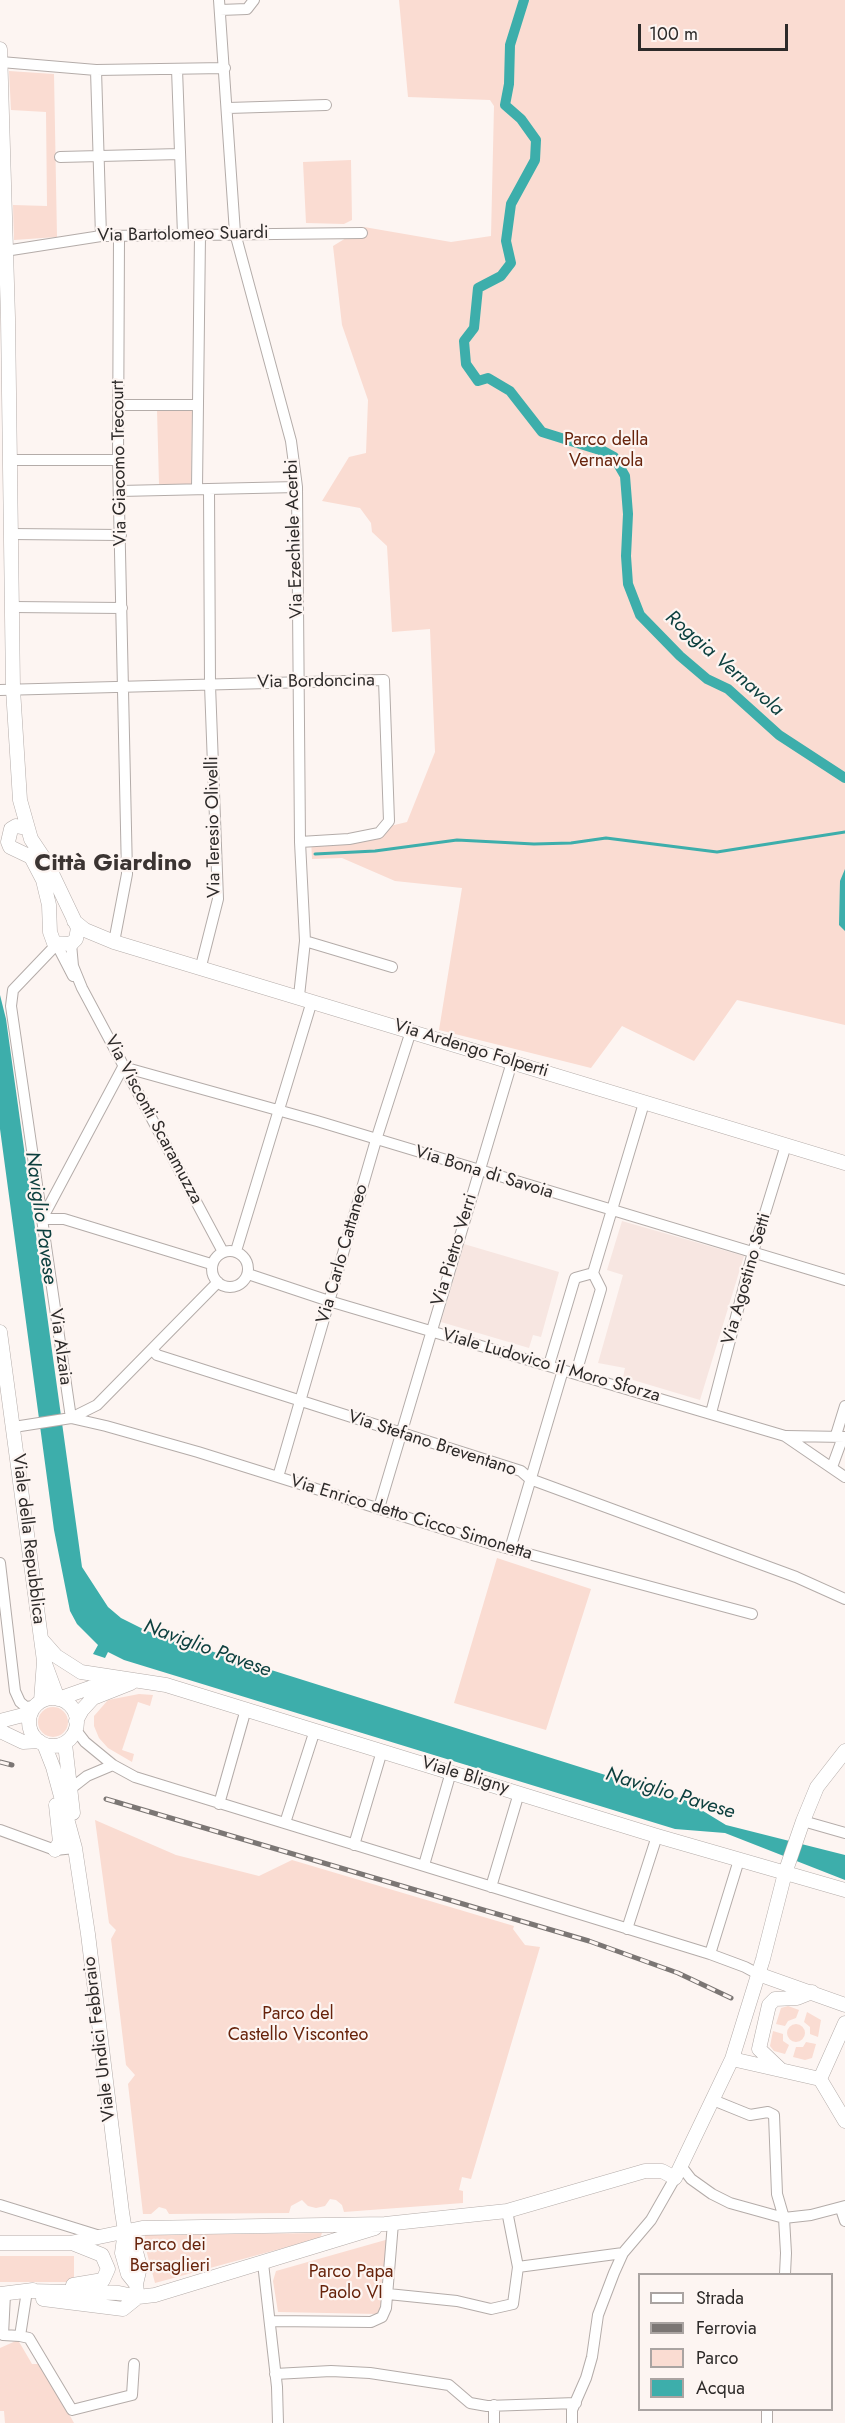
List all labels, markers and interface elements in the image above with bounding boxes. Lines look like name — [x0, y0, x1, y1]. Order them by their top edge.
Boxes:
scale bar — [641, 12, 791, 50]
text: 100 m — [649, 21, 698, 47]
street label: Via Bartolomeo Suardi — [97, 223, 269, 247]
street label: Via Giacomo Trecourt — [108, 380, 132, 546]
park label: Parco della Vernavola — [564, 430, 648, 472]
street label: Via Ezechiele Acerbi — [281, 459, 309, 619]
water label: Roggia Vernavola — [660, 606, 788, 722]
street label: Via Bordoncina — [257, 670, 375, 694]
street label: Via Teresio Olivelli — [202, 756, 226, 898]
district label: Città Giardino — [34, 850, 192, 878]
street label: Via Ardengo Folperti — [391, 1015, 551, 1083]
street label: Via Visconti Scaramuzza — [99, 1032, 207, 1208]
street label: Via Bona di Savoia — [412, 1142, 556, 1204]
water label: Naviglio Pavese — [19, 1150, 61, 1286]
street label: Via Carlo Cattaneo — [313, 1182, 373, 1326]
street label: Via Pietro Verri — [428, 1191, 482, 1309]
street label: Via Agostino Setti — [718, 1211, 776, 1347]
street label: Via Alzaia — [44, 1307, 76, 1387]
street label: Viale Ludovico il Moro Sforza — [440, 1325, 662, 1407]
street label: Via Stefano Breventano — [345, 1407, 519, 1481]
street label: Viale della Repubblica — [7, 1453, 49, 1625]
street label: Via Enrico detto Cicco Simonetta — [287, 1471, 535, 1565]
water label: Naviglio Pavese — [140, 1615, 274, 1683]
street label: Viale Bligny — [419, 1752, 511, 1800]
water label: Naviglio Pavese — [603, 1763, 737, 1825]
street label: Viale Undici Febbraio — [79, 1955, 121, 2123]
park label: Parco del Castello Visconteo — [228, 2004, 368, 2046]
park label: Parco dei Bersaglieri — [130, 2235, 210, 2278]
park label: Parco Papa Paolo VI — [309, 2262, 393, 2304]
legend — [638, 2273, 833, 2411]
text: Strada — [696, 2285, 744, 2311]
text: Ferrovia — [696, 2315, 757, 2341]
text: Parco — [696, 2345, 738, 2371]
text: Acqua — [696, 2375, 745, 2401]

